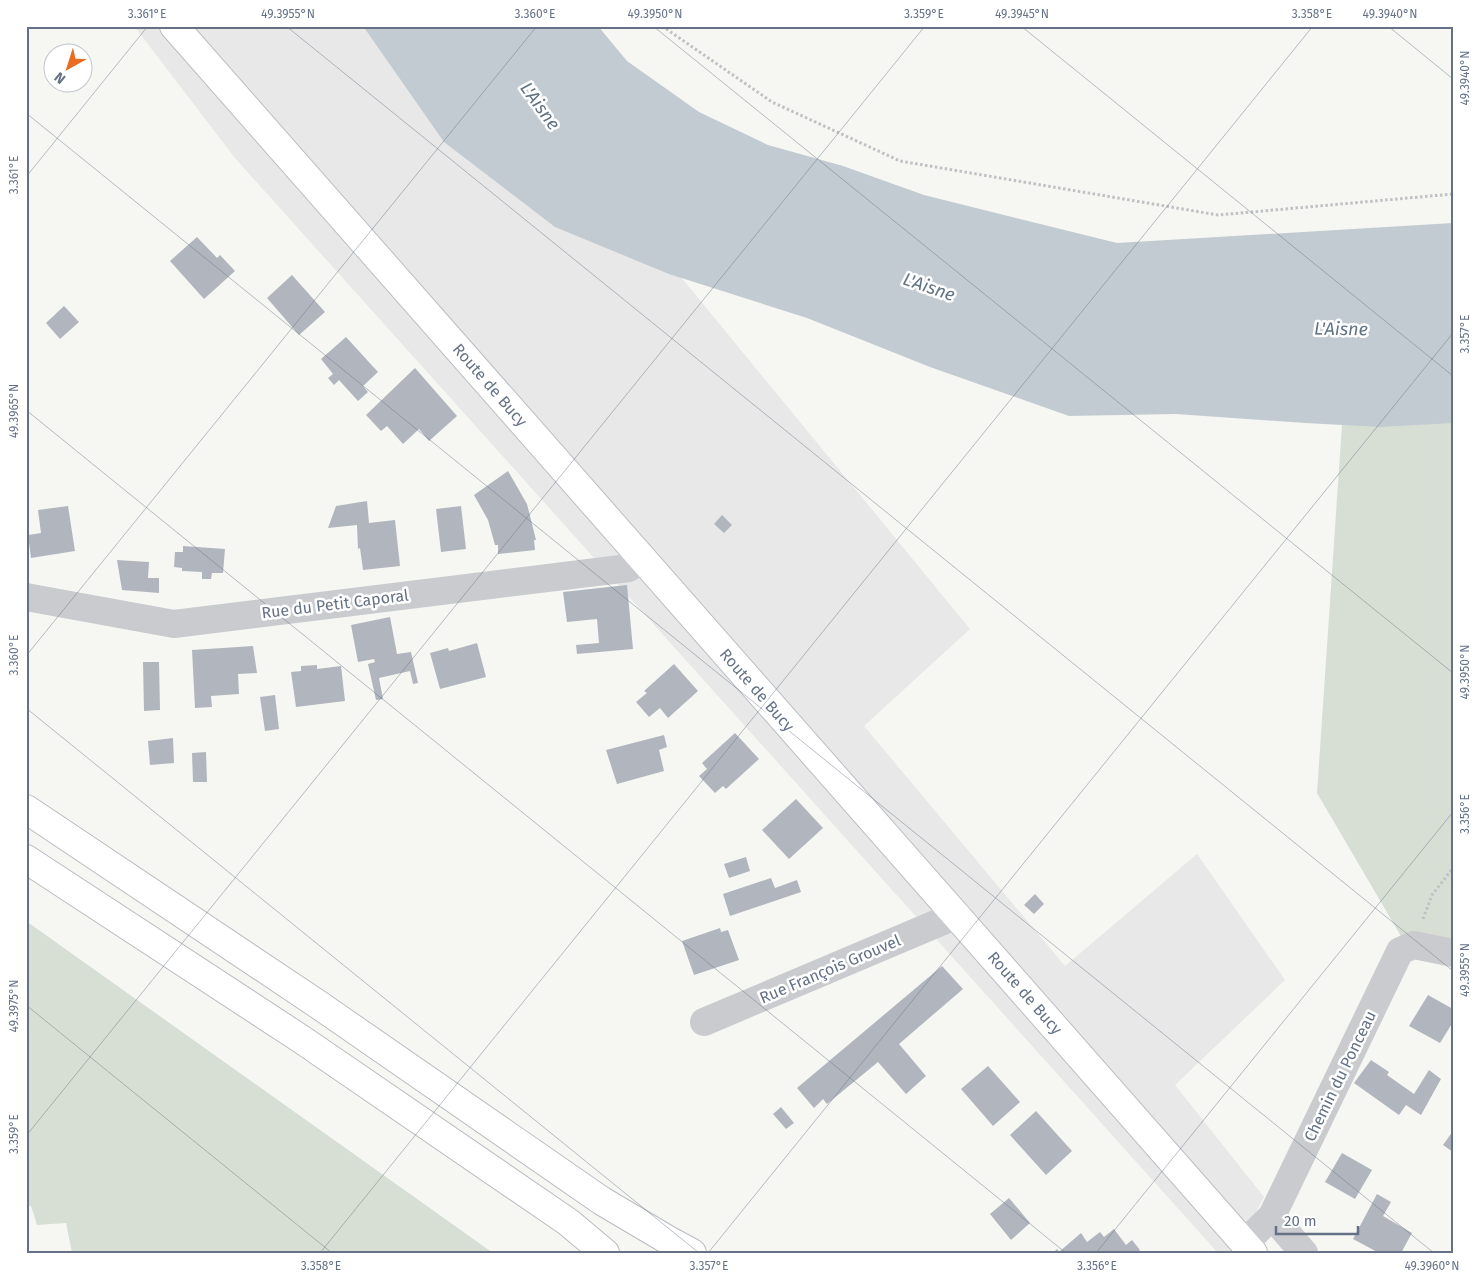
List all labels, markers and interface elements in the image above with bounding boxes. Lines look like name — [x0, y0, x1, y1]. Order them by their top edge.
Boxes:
text: 3.361°E — [128, 7, 166, 21]
text: 49.3955°N — [261, 7, 315, 21]
text: 3.360°E — [515, 7, 555, 21]
text: 49.3950°N — [628, 7, 682, 21]
text: 3.359°E — [904, 7, 944, 21]
text: 49.3945°N — [995, 7, 1049, 21]
text: 3.358°E — [1292, 7, 1332, 21]
text: 49.3940°N — [1362, 7, 1418, 21]
north arrow — [42, 42, 92, 92]
text: 49.3940°N — [1458, 50, 1472, 106]
text: N — [51, 68, 69, 87]
water label: L'Aisne — [515, 78, 565, 134]
text: 3.361°E — [7, 156, 21, 194]
water label: L'Aisne — [900, 268, 958, 306]
text: 3.357°E — [1458, 315, 1472, 353]
water label: L'Aisne — [1314, 318, 1368, 340]
street label: Route de Bucy — [449, 340, 531, 430]
text: 49.3965°N — [7, 384, 21, 438]
street label: Rue du Petit Caporal — [260, 586, 410, 622]
text: 3.360°E — [7, 635, 21, 675]
street label: Route de Bucy — [716, 645, 798, 735]
text: 49.3950°N — [1458, 645, 1472, 699]
text: 3.356°E — [1458, 794, 1472, 834]
street label: Rue François Grouvel — [757, 931, 904, 1008]
text: 49.3955°N — [1458, 943, 1472, 997]
street label: Route de Bucy — [984, 948, 1066, 1038]
text: 49.3975°N — [7, 980, 21, 1032]
street label: Chemin du Ponceau — [1300, 1007, 1380, 1145]
text: 3.359°E — [7, 1114, 21, 1154]
scale bar — [1276, 1204, 1359, 1236]
text: 20 m — [1284, 1212, 1317, 1230]
text: 3.358°E — [301, 1259, 341, 1273]
text: 3.357°E — [690, 1259, 728, 1273]
text: 3.356°E — [1077, 1259, 1117, 1273]
text: 49.3960°N — [1404, 1259, 1460, 1273]

